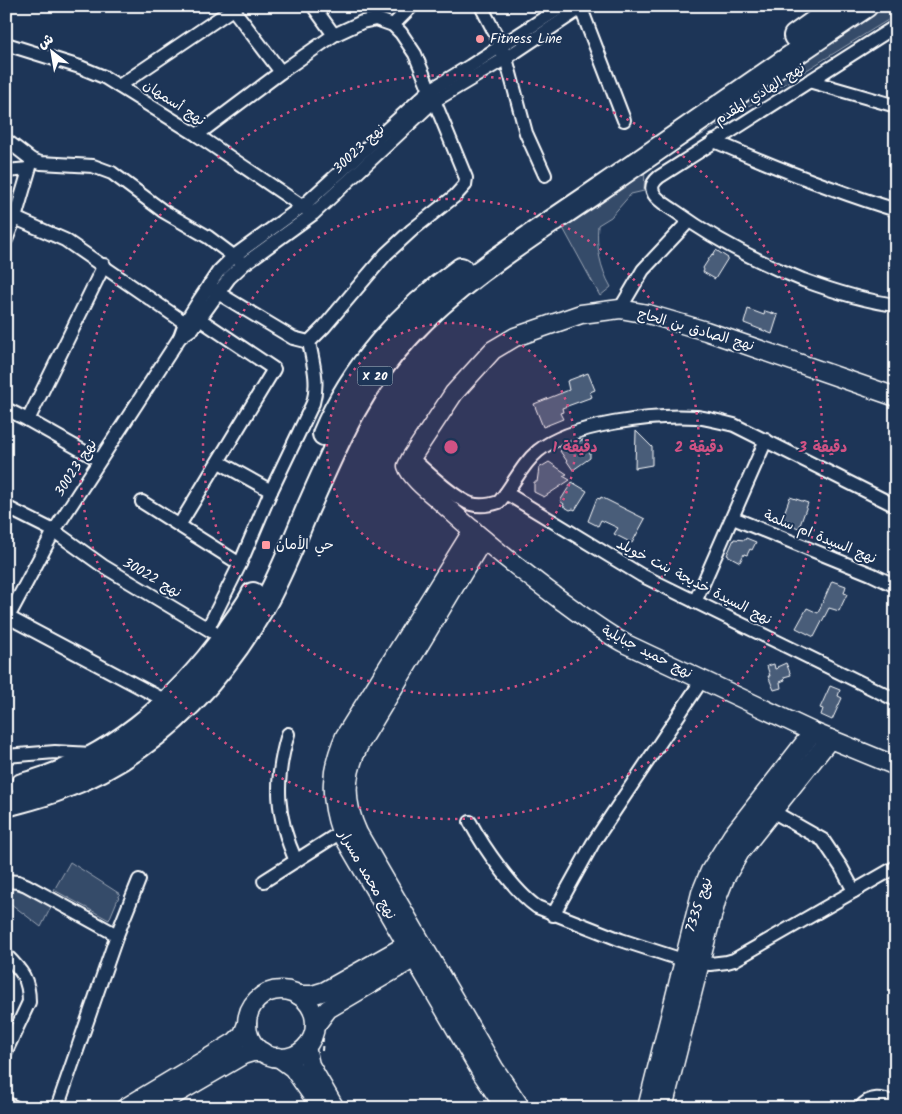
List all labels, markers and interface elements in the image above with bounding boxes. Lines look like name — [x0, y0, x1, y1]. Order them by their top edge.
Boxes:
north arrow — [28, 28, 78, 78]
text: ش — [34, 28, 58, 55]
place label: Fitness Line — [490, 28, 563, 50]
marker: Fitness Line — [474, 33, 486, 45]
street label: نهج الهادي المقدم — [710, 57, 810, 131]
street label: نهج أسمهان — [138, 75, 210, 131]
street label: نهج 30023 — [328, 119, 390, 179]
street label: نهج الصادق بن الحاج — [635, 303, 757, 357]
road number: X 20 — [358, 366, 392, 386]
street label: نهج 30023 — [49, 435, 103, 501]
text: 1 دقيقة — [553, 436, 598, 460]
text: 2 دقيقة — [674, 436, 724, 460]
text: 3 دقيقة — [798, 436, 847, 460]
centre of rings — [442, 438, 460, 456]
street label: نهج السيدة ام سلمة — [760, 504, 880, 570]
street label: نهج السيدة خديجة بنت خويلد — [612, 533, 776, 631]
place label: حي الأمان — [276, 534, 334, 557]
marker: حي الأمان — [260, 539, 272, 551]
street label: نهج 30022 — [118, 552, 186, 604]
street label: نهج حميد جبايلية — [598, 620, 696, 684]
street label: نهج محمد مسرار — [332, 825, 402, 924]
street label: نهج 7335 — [680, 875, 718, 935]

